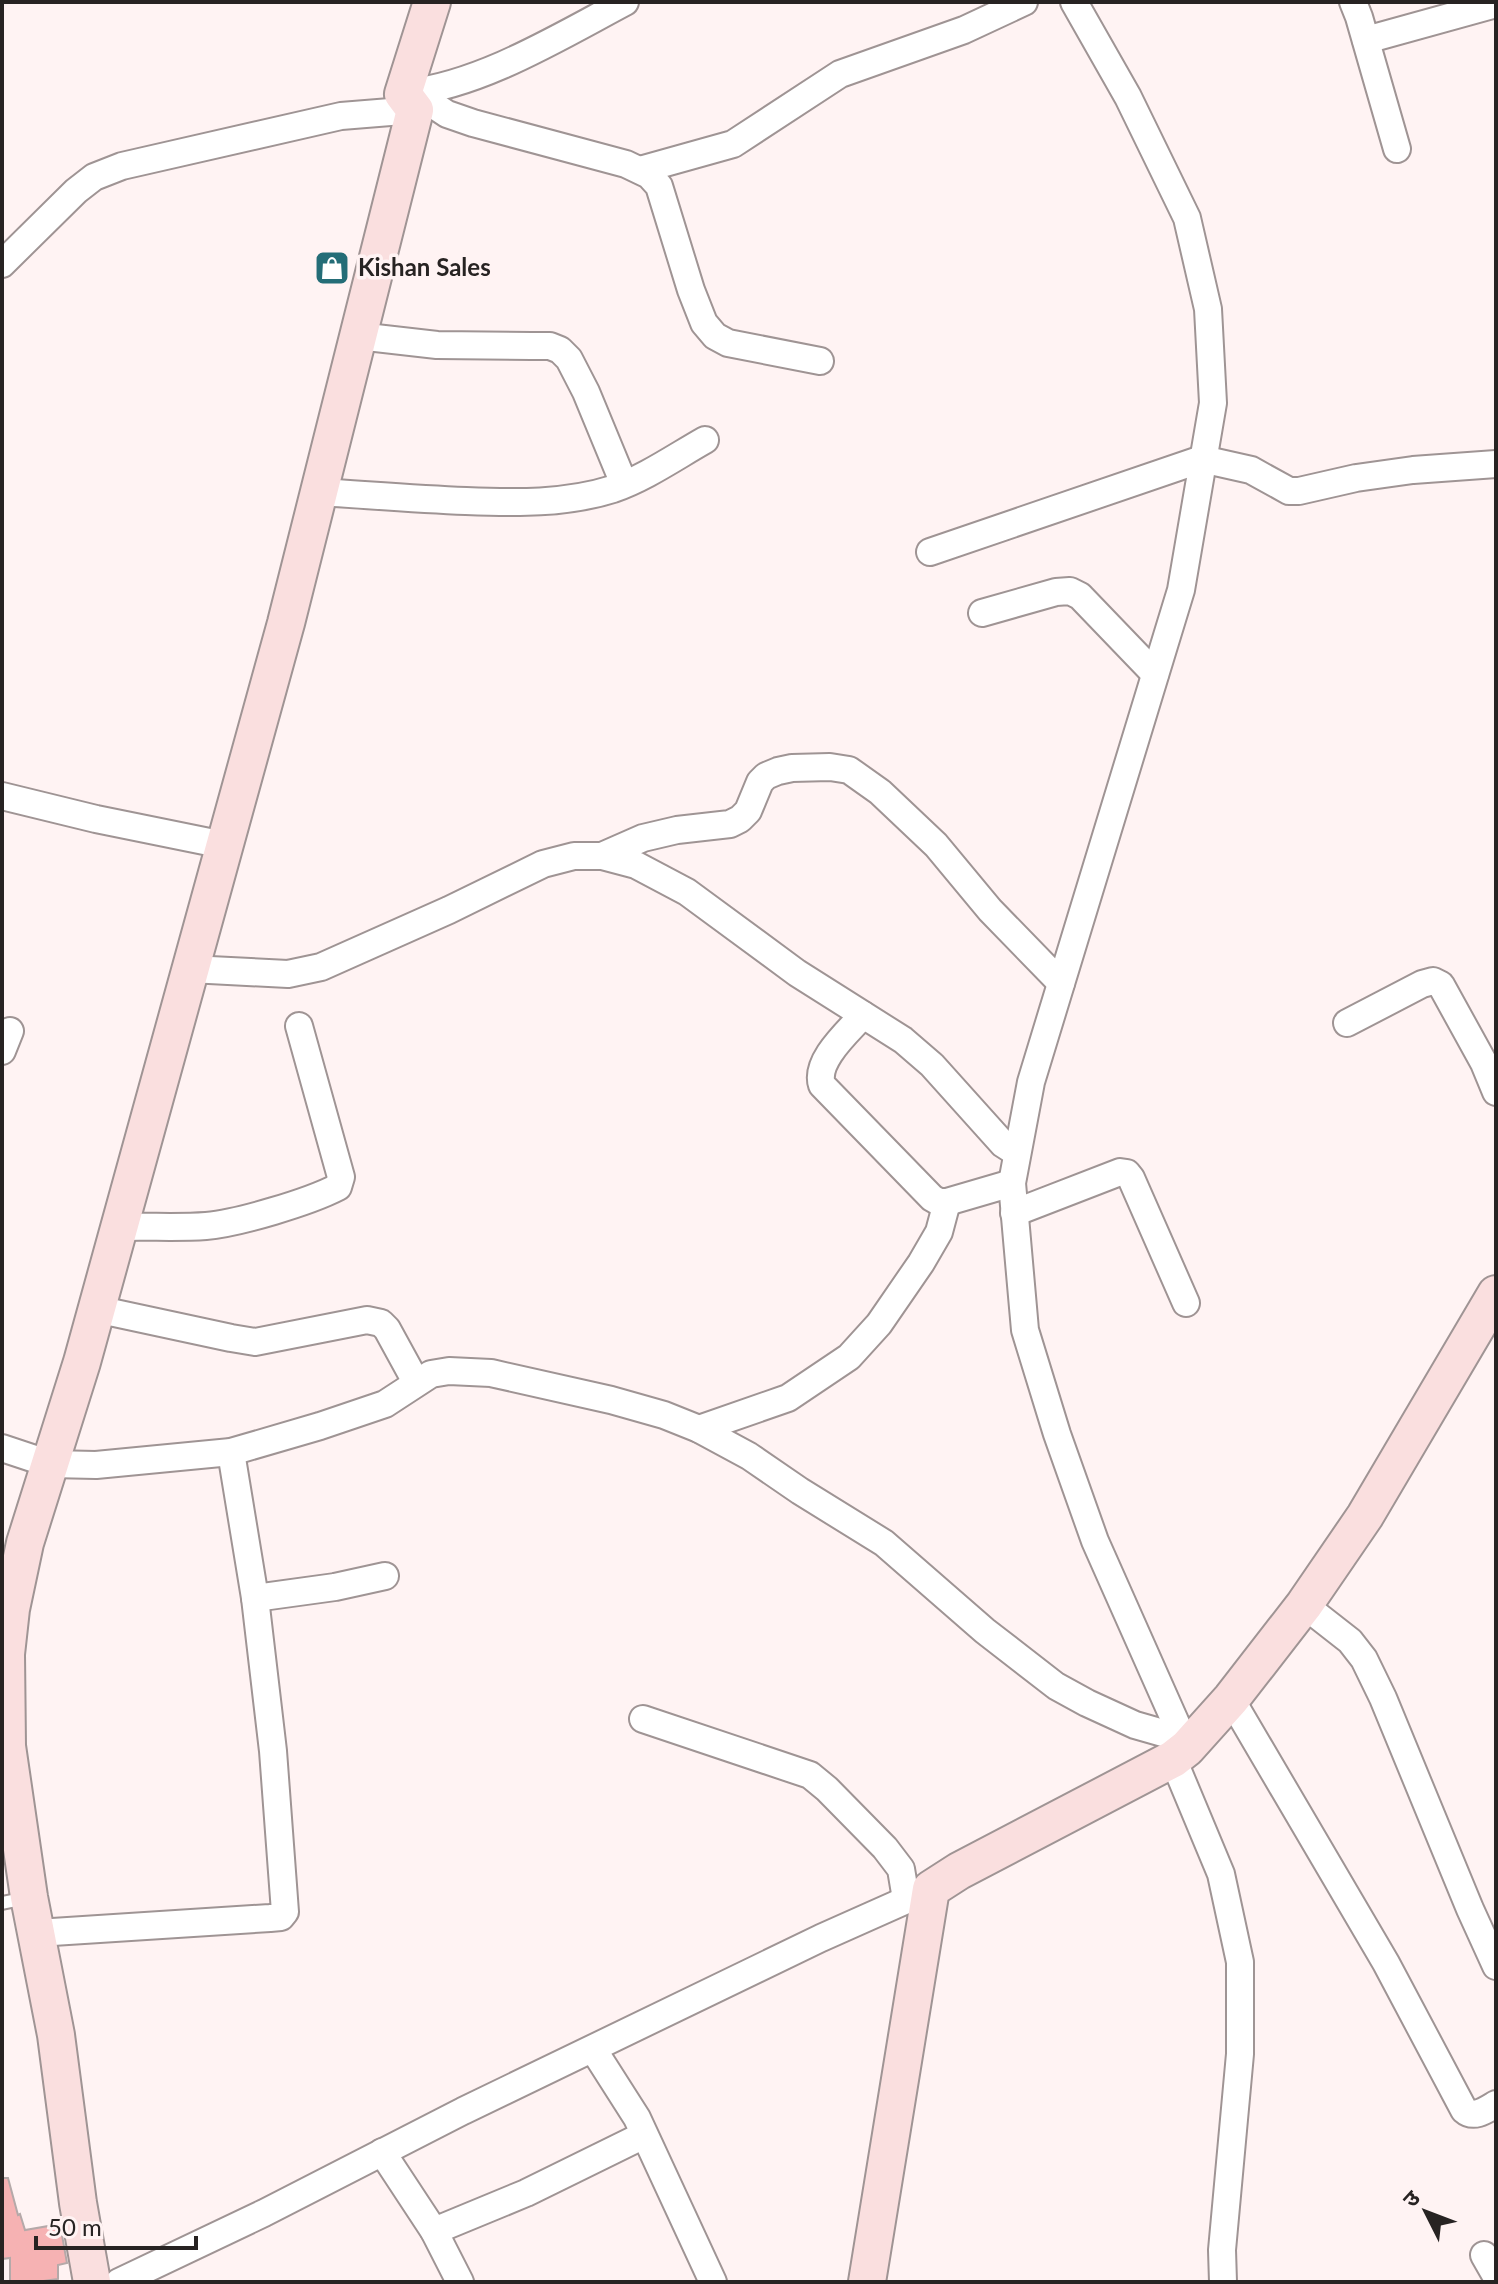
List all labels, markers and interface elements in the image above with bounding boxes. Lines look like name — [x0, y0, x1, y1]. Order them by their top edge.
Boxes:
shop icon: Kishan Sales — [313, 249, 351, 287]
place label: Kishan Sales — [358, 252, 491, 281]
north arrow — [1386, 2172, 1466, 2252]
text: उ — [1396, 2184, 1426, 2212]
scale bar — [36, 2200, 196, 2250]
text: 50 m — [48, 2212, 102, 2241]

